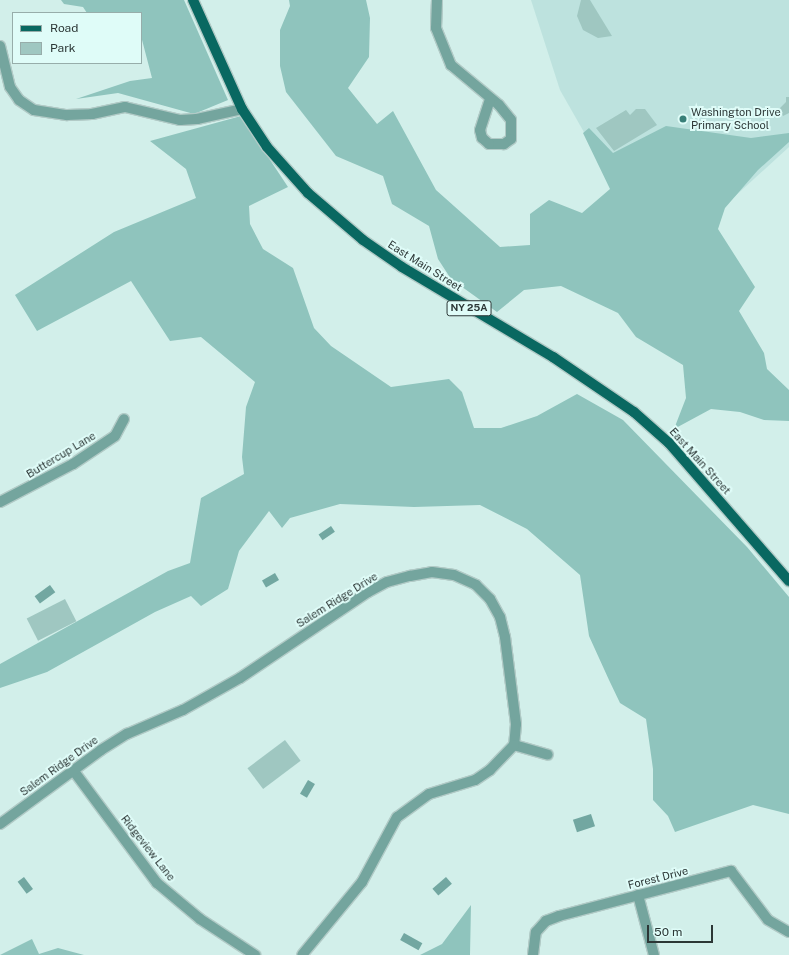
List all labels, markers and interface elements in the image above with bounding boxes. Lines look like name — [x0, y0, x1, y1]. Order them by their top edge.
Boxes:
legend — [12, 12, 142, 64]
text: Road — [50, 21, 78, 35]
text: Park — [50, 41, 76, 55]
place label: Washington Drive Primary School — [691, 106, 781, 132]
marker: Washington Drive Primary School — [678, 114, 688, 124]
street label: East Main Street — [386, 238, 464, 294]
road number: NY 25A — [446, 300, 492, 316]
street label: East Main Street — [667, 425, 733, 497]
street label: Buttercup Lane — [24, 429, 98, 481]
street label: Salem Ridge Drive — [294, 570, 380, 630]
street label: Salem Ridge Drive — [17, 733, 101, 799]
street label: Ridgeview Lane — [118, 812, 178, 884]
street label: Forest Drive — [626, 864, 690, 892]
scale bar — [649, 917, 715, 943]
text: 50 m — [654, 925, 682, 939]

